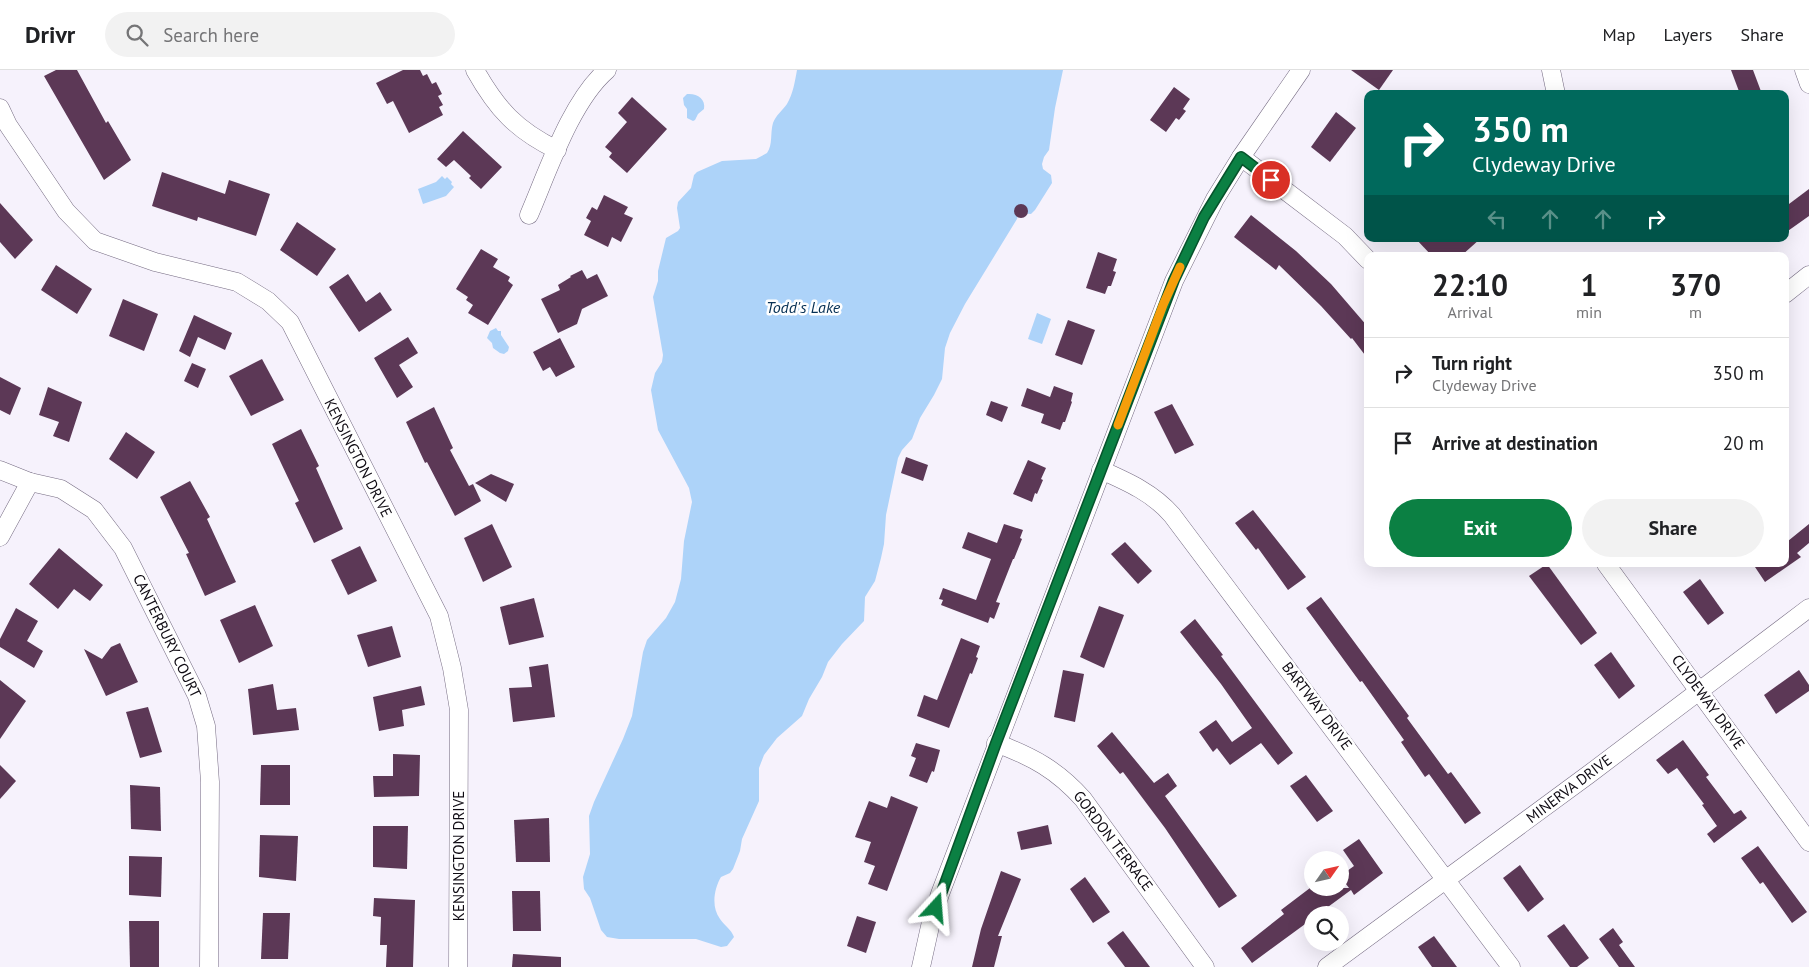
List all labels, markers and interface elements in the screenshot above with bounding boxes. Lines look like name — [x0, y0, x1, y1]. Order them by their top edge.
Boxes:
search box — [105, 12, 455, 57]
text: Drivr — [25, 19, 75, 50]
icon: search — [123, 21, 151, 49]
text: Search here — [163, 23, 259, 47]
text: Map — [1603, 23, 1635, 46]
text: Layers — [1663, 23, 1712, 46]
text: Share — [1740, 23, 1784, 46]
text: 350 m — [1472, 106, 1569, 152]
icon: right — [1389, 110, 1454, 175]
text: Clydeway Drive — [1472, 150, 1616, 178]
pin — [1250, 159, 1292, 201]
icon: arrive — [1257, 166, 1285, 194]
icon: left — [1483, 205, 1511, 233]
icon: ahead — [1536, 205, 1564, 233]
icon: ahead — [1589, 205, 1617, 233]
icon: right — [1642, 205, 1670, 233]
text: 22:10 — [1432, 265, 1508, 304]
text: 1 — [1581, 265, 1598, 304]
text: 370 — [1670, 265, 1721, 304]
water label: Todd's Lake — [766, 297, 841, 317]
text: Arrival — [1448, 302, 1492, 322]
text: min — [1576, 302, 1602, 322]
text: m — [1689, 302, 1702, 322]
text: Turn right — [1432, 351, 1512, 375]
icon: right — [1389, 359, 1417, 387]
text: 350 m — [1712, 361, 1764, 385]
text: Clydeway Drive — [1432, 375, 1537, 395]
street label: KENSINGTON DRIVE — [320, 395, 397, 520]
icon: arrive — [1389, 429, 1417, 457]
text: Arrive at destination — [1432, 431, 1598, 455]
text: 20 m — [1723, 431, 1764, 455]
button: Exit — [1389, 499, 1572, 557]
button: Share — [1582, 499, 1764, 557]
street label: CANTERBURY COURT — [129, 571, 206, 701]
street label: CLYDEWAY DRIVE — [1668, 651, 1749, 753]
street label: BARTWAY DRIVE — [1278, 658, 1357, 753]
street label: MINERVA DRIVE — [1522, 750, 1615, 827]
street label: GORDON TERRACE — [1069, 787, 1157, 895]
street label: KENSINGTON DRIVE — [449, 791, 468, 921]
north arrow — [1304, 851, 1349, 896]
map controls — [1304, 851, 1349, 951]
position arrow — [909, 881, 961, 933]
button: search — [1304, 906, 1349, 951]

